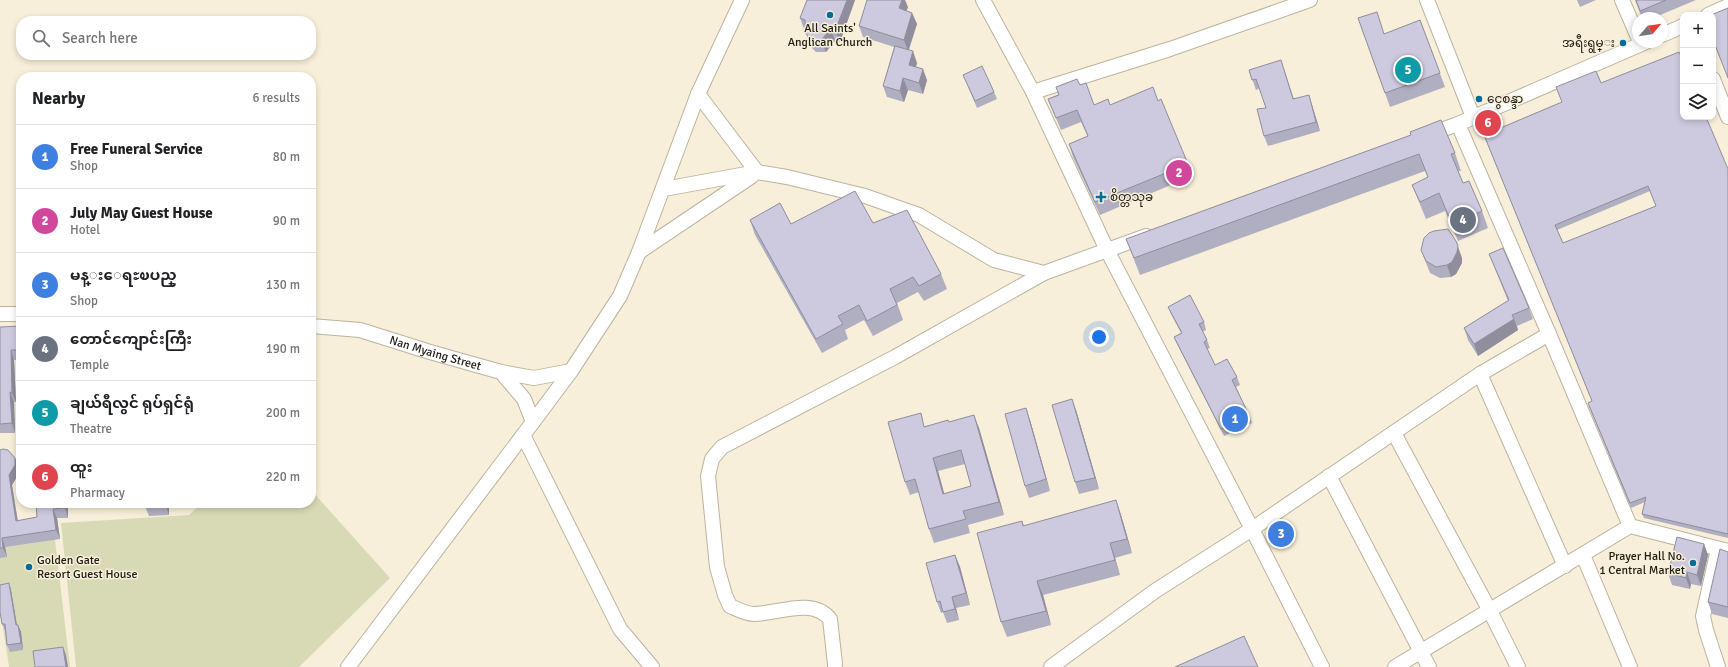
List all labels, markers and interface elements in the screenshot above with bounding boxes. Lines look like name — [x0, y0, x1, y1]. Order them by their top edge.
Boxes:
marker: All Saints' Anglican Church — [825, 10, 835, 20]
north arrow — [1632, 12, 1668, 48]
map controls — [1680, 12, 1716, 120]
button: + — [1680, 12, 1716, 48]
search box — [16, 16, 316, 60]
place label: All Saints' Anglican Church — [788, 21, 872, 50]
icon: search — [30, 27, 52, 49]
text: Search here — [62, 29, 138, 47]
place label: အရီးရွမ္း — [1562, 34, 1615, 53]
marker: အရီးရွမ္း — [1618, 38, 1628, 48]
button: − — [1680, 48, 1716, 84]
pin: 5 — [1395, 55, 1421, 85]
button: layers — [1680, 84, 1716, 120]
text: Nearby — [32, 88, 85, 109]
text: 6 results — [252, 90, 300, 106]
place label: ငွေစန္ဒာ — [1487, 92, 1523, 109]
marker: ငွေစန္ဒာ — [1474, 94, 1484, 104]
pin: 6 — [1475, 108, 1501, 138]
text: Free Funeral Service — [70, 140, 203, 158]
text: 1 — [41, 149, 49, 165]
text: 80 m — [273, 149, 300, 165]
text: Shop — [70, 158, 98, 174]
pin: 2 — [1166, 158, 1192, 188]
place label: စိတ္တသုခ — [1110, 188, 1153, 207]
marker: စိတ္တသုခ — [1095, 191, 1107, 203]
text: July May Guest House — [70, 204, 213, 222]
pin: 4 — [1450, 205, 1476, 235]
text: 2 — [41, 213, 49, 229]
text: 90 m — [273, 213, 300, 229]
text: Hotel — [70, 222, 100, 238]
text: မန္းေရႊၿပည္ — [70, 266, 176, 284]
text: 3 — [41, 277, 49, 293]
text: 130 m — [266, 277, 300, 293]
text: Shop — [70, 293, 98, 309]
your location — [1089, 327, 1109, 347]
text: တောင်ကျောင်းကြီး — [70, 330, 192, 348]
street label: Nan Myaing Street — [388, 333, 483, 374]
text: 4 — [41, 341, 49, 357]
text: 190 m — [266, 341, 300, 357]
text: Temple — [70, 357, 109, 373]
text: ချယ်ရီလွင် ရုပ်ရှင်ရုံ — [70, 394, 194, 412]
pin: 1 — [1222, 404, 1248, 434]
text: 5 — [41, 405, 49, 421]
text: 200 m — [266, 405, 300, 421]
text: Theatre — [70, 421, 112, 437]
text: ထူး — [70, 458, 92, 476]
text: 6 — [41, 469, 49, 485]
text: 220 m — [266, 469, 300, 485]
text: Pharmacy — [70, 485, 125, 501]
pin: 3 — [1268, 519, 1294, 549]
place label: Prayer Hall No. 1 Central Market — [1599, 549, 1685, 578]
place label: Golden Gate Resort Guest House — [37, 553, 138, 582]
marker: Prayer Hall No. 1 Central Market — [1688, 558, 1698, 568]
marker: Golden Gate Resort Guest House — [24, 562, 34, 572]

